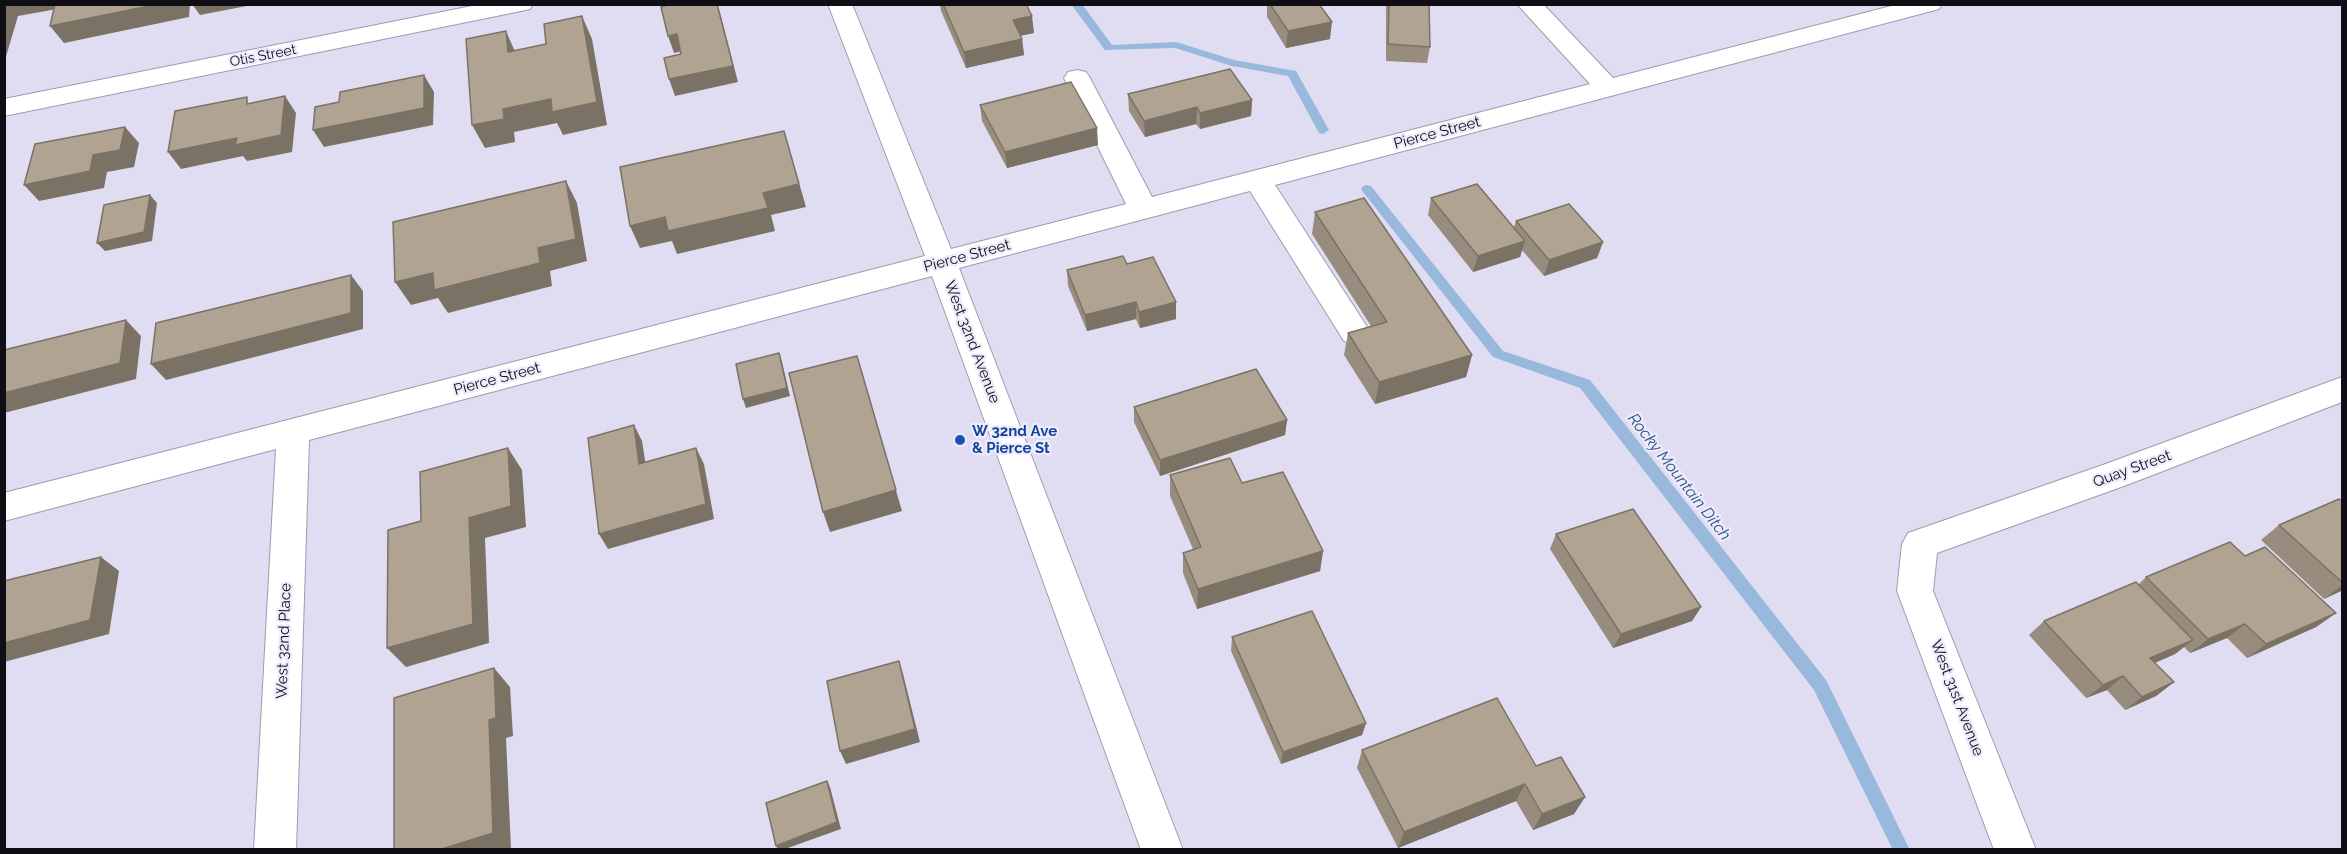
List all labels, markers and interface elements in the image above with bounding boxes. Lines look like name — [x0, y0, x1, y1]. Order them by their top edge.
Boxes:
street label: Otis Street — [228, 41, 298, 71]
street label: Pierce Street — [1392, 113, 1482, 153]
street label: Pierce Street — [922, 236, 1012, 276]
street label: West 32nd Avenue — [940, 278, 1004, 406]
street label: Pierce Street — [452, 359, 542, 399]
water label: Rocky Mountain Ditch — [1623, 410, 1735, 544]
place label: W 32nd Ave & Pierce St — [972, 422, 1057, 457]
marker: W 32nd Ave & Pierce St — [953, 433, 967, 447]
street label: Quay Street — [2091, 447, 2173, 491]
street label: West 32nd Place — [273, 583, 295, 699]
street label: West 31st Avenue — [1927, 637, 1987, 759]

